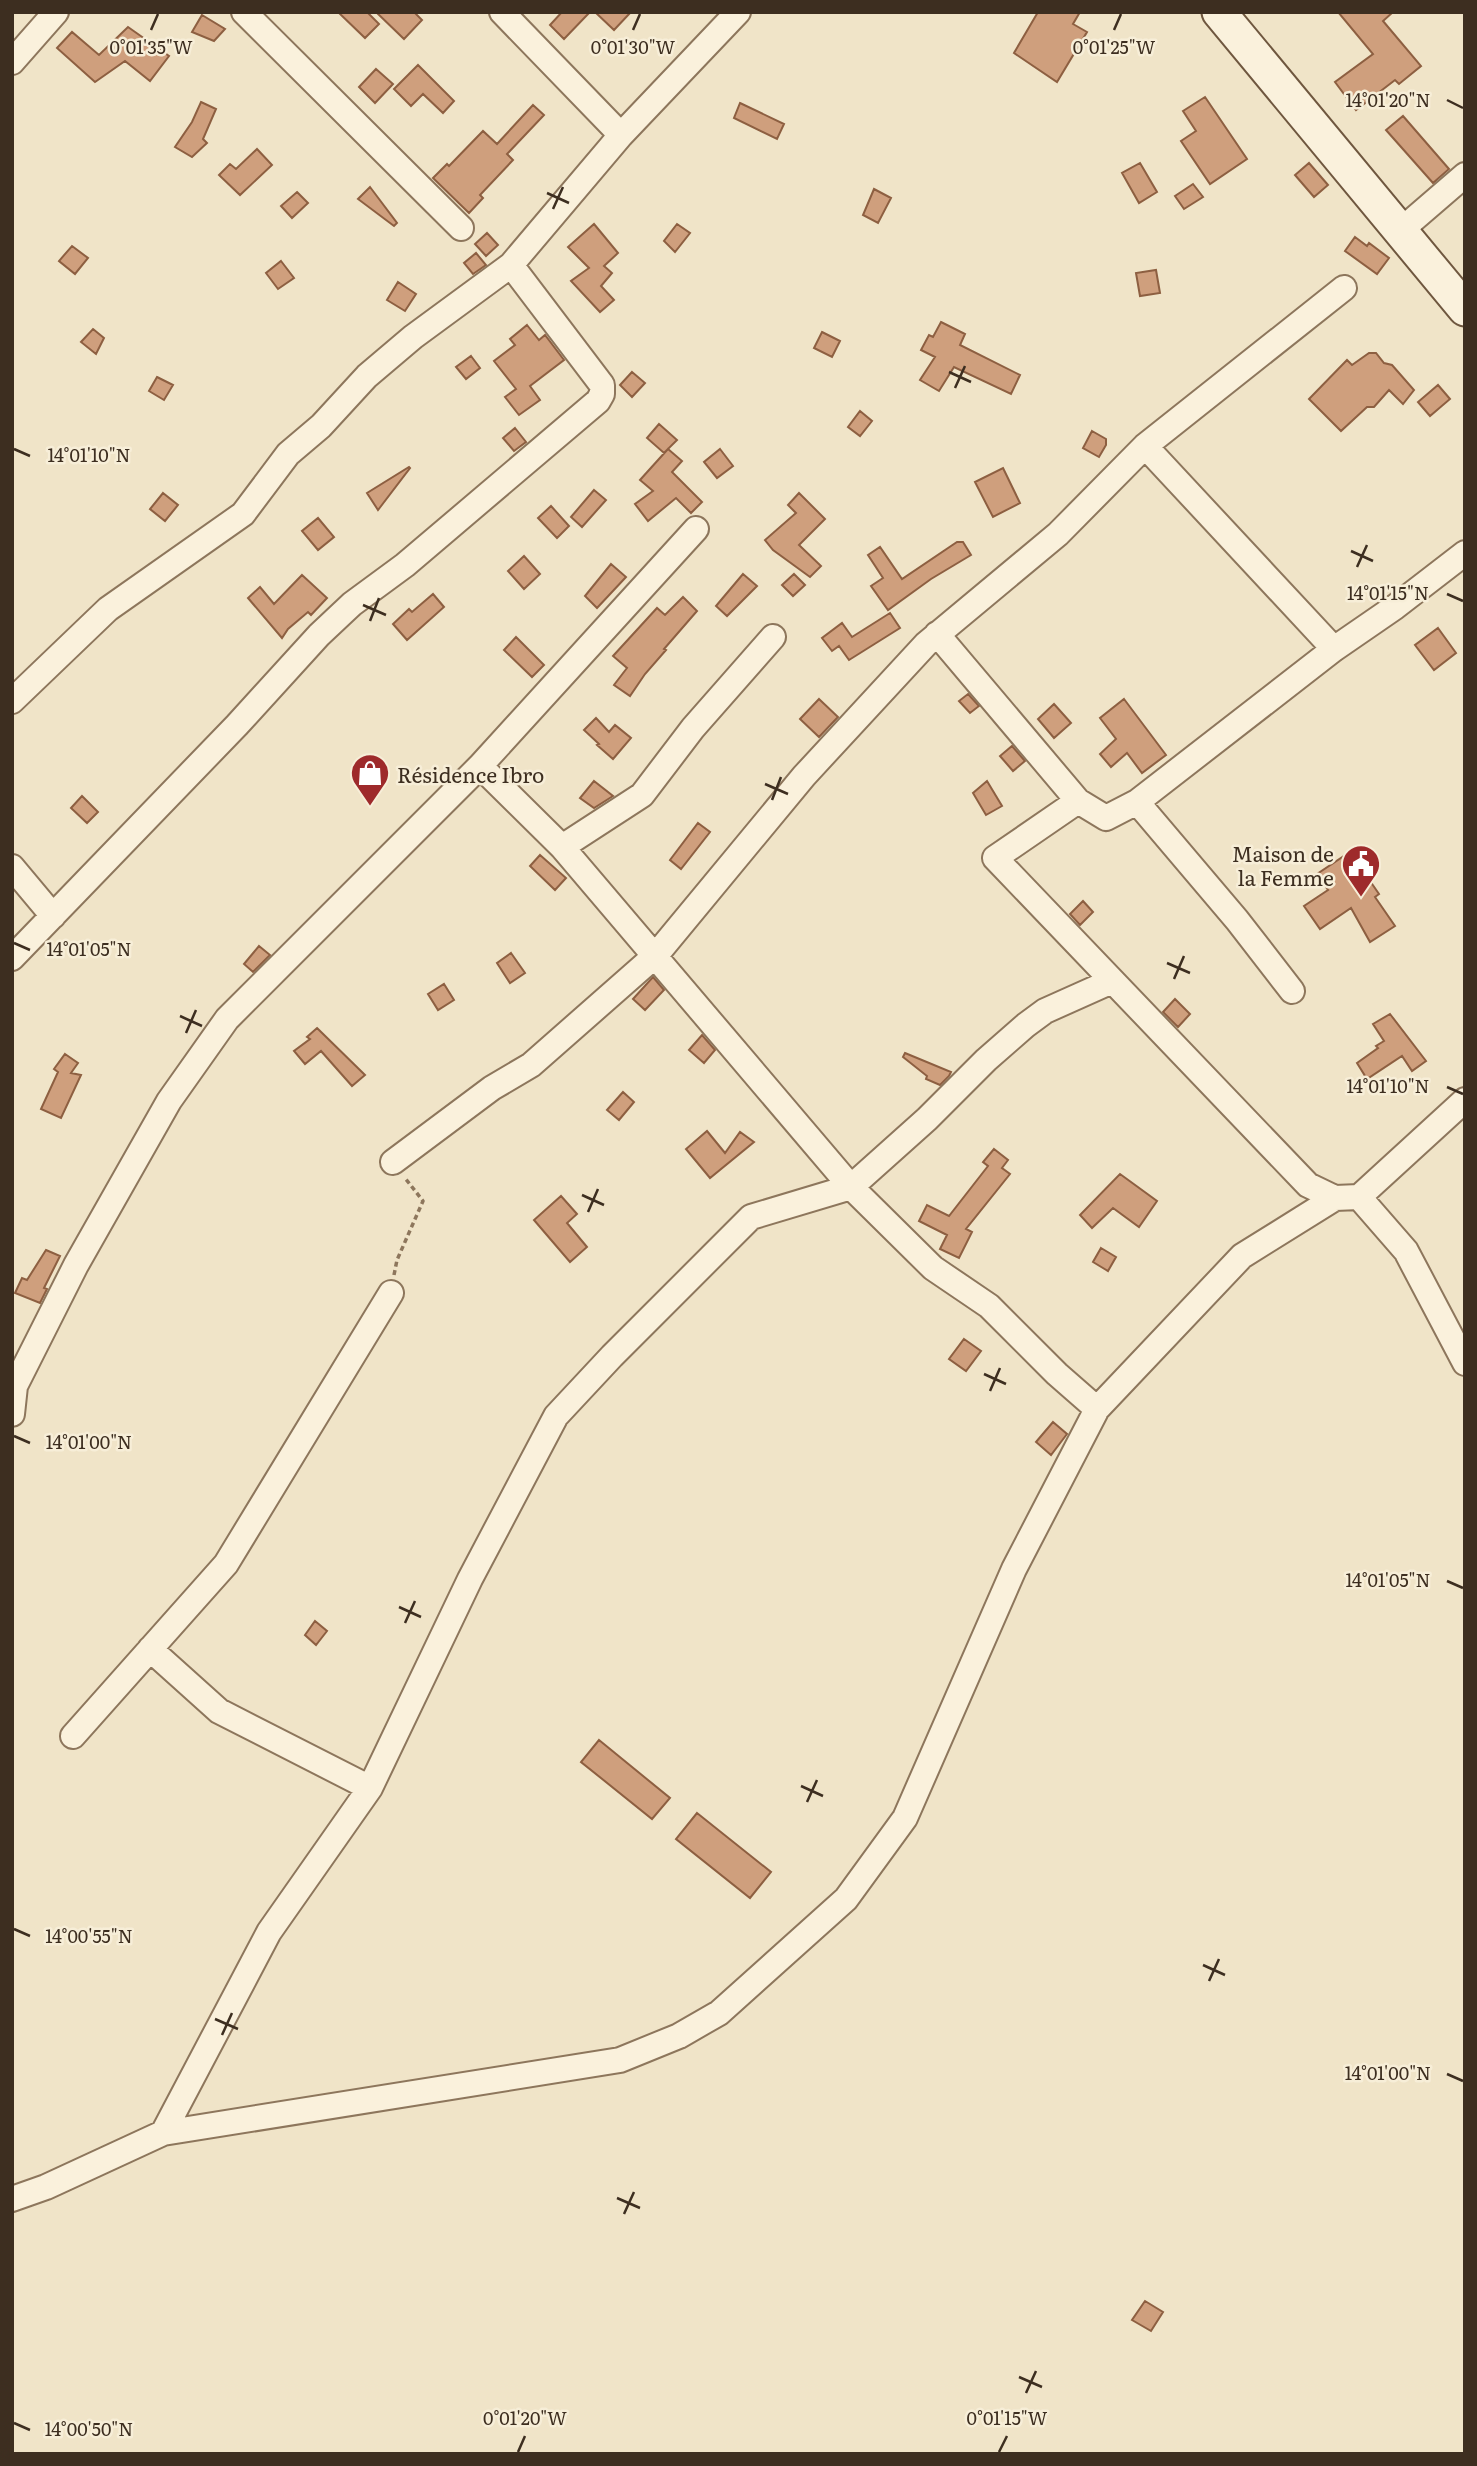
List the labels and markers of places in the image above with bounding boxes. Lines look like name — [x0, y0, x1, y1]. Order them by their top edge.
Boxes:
shop icon: Résidence Ibro — [349, 752, 391, 807]
place label: Résidence Ibro — [397, 758, 544, 789]
place label: Maison de la Femme — [1232, 837, 1334, 892]
public building icon: Maison de la Femme — [1340, 843, 1382, 898]

